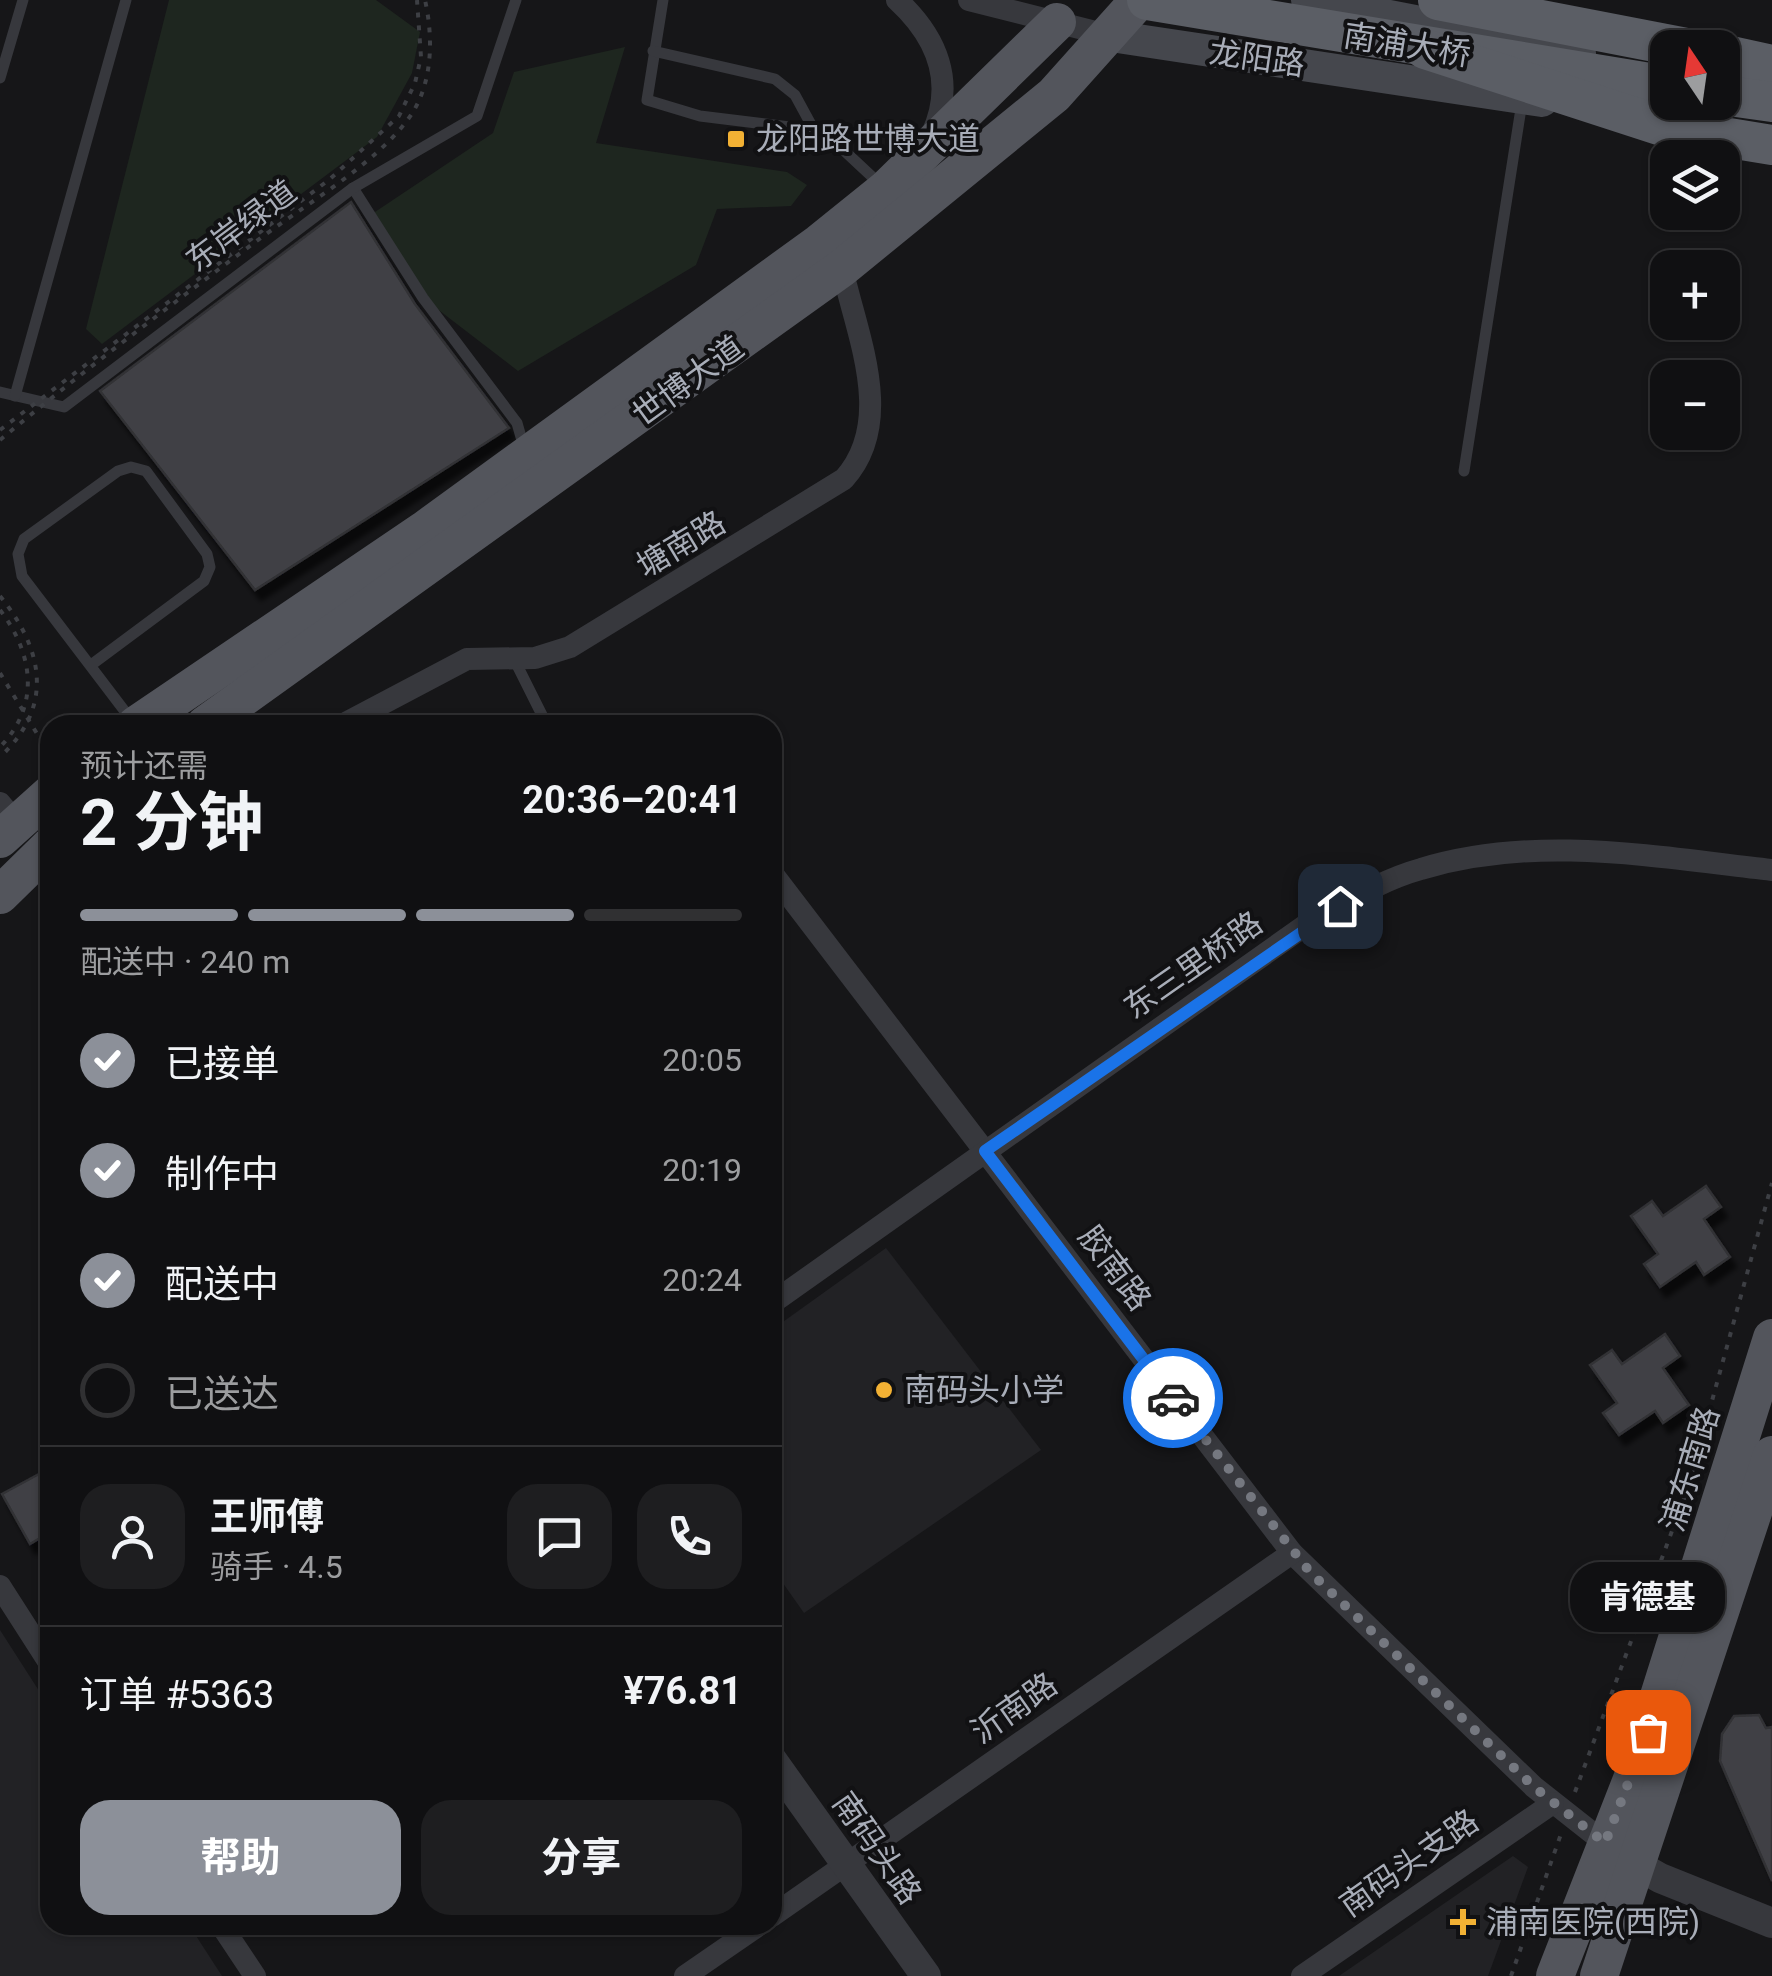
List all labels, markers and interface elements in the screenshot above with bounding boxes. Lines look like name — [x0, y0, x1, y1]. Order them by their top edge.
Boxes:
street label: 南浦大桥 — [1341, 16, 1473, 74]
north arrow — [1650, 30, 1740, 120]
map controls — [1650, 30, 1740, 450]
street label: 龙阳路 — [1207, 33, 1307, 83]
place label: 龙阳路世博大道 — [756, 120, 980, 158]
marker: 龙阳路世博大道 — [725, 128, 747, 150]
button: layers — [1650, 140, 1740, 230]
street label: 东岸绿道 — [178, 172, 304, 280]
button: + — [1650, 250, 1740, 340]
street label: 世博大道 — [625, 328, 751, 434]
button: − — [1650, 360, 1740, 450]
street label: 塘南路 — [630, 503, 732, 585]
text: 预计还需 — [80, 747, 208, 785]
text: 20:36–20:41 — [522, 778, 742, 822]
text: 2 分钟 — [80, 785, 263, 861]
pin — [1298, 864, 1383, 949]
icon: home — [1313, 879, 1368, 934]
street label: 东三里桥路 — [1117, 904, 1269, 1026]
text: 配送中 · 240 m — [80, 943, 290, 981]
icon: check — [80, 1033, 135, 1088]
text: 20:05 — [662, 1041, 742, 1079]
text: 已接单 — [165, 1042, 279, 1086]
icon: check — [80, 1143, 135, 1198]
text: 20:19 — [662, 1151, 742, 1189]
text: 制作中 — [165, 1152, 279, 1196]
street label: 胶南路 — [1071, 1218, 1159, 1318]
icon: check — [80, 1253, 135, 1308]
text: 20:24 — [662, 1261, 742, 1299]
text: 配送中 — [165, 1262, 279, 1306]
courier — [1123, 1348, 1223, 1448]
place label: 南码头小学 — [904, 1371, 1064, 1409]
icon: car — [1146, 1371, 1201, 1426]
text: 已送达 — [165, 1372, 279, 1416]
marker: 南码头小学 — [873, 1379, 895, 1401]
street label: 浦东南路 — [1653, 1402, 1727, 1536]
button: person — [80, 1484, 185, 1589]
button: chat — [507, 1484, 612, 1589]
button: phone — [637, 1484, 742, 1589]
text: 王师傅 — [210, 1495, 324, 1539]
text: 骑手 · 4.5 — [210, 1548, 343, 1586]
callout: 肯德基 — [1570, 1562, 1726, 1632]
text: 肯德基 — [1599, 1578, 1696, 1616]
street label: 沂南路 — [964, 1665, 1064, 1751]
text: ¥76.81 — [623, 1669, 742, 1713]
text: 订单 #5363 — [80, 1673, 274, 1717]
pin — [1606, 1690, 1691, 1775]
icon: bag — [1621, 1705, 1676, 1760]
street label: 南码头路 — [825, 1785, 929, 1911]
button: 帮助 — [80, 1800, 401, 1915]
button: 分享 — [421, 1800, 742, 1915]
street label: 南码头支路 — [1333, 1802, 1485, 1924]
place label: 浦南医院(西院) — [1486, 1903, 1700, 1941]
marker: 浦南医院(西院) — [1450, 1909, 1476, 1935]

